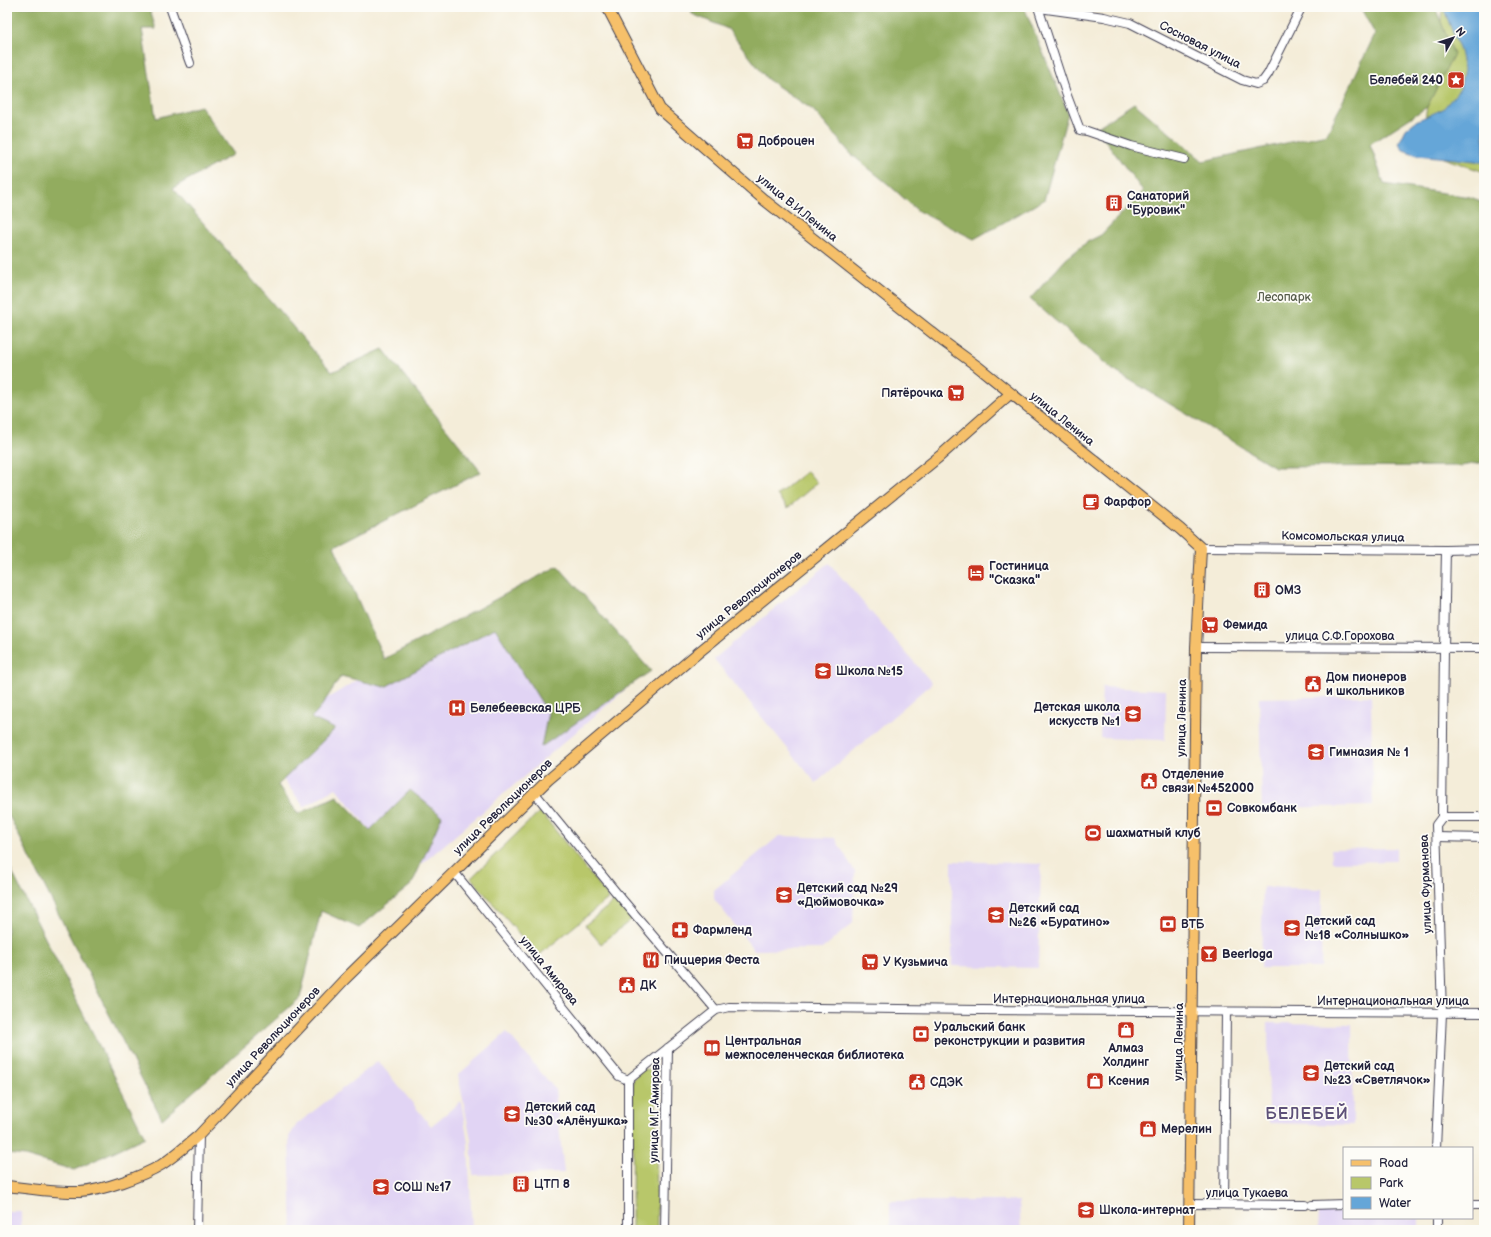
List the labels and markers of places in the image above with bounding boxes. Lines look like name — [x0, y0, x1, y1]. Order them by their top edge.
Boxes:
place icon: Белебей 240 — [1446, 70, 1466, 90]
place label: Белебей 240 — [1369, 73, 1443, 88]
supermarket icon: Доброцен — [735, 131, 755, 151]
place label: Доброцен — [758, 134, 815, 149]
place label: Санаторий "Буровик" — [1127, 189, 1189, 218]
building icon: Санаторий "Буровик" — [1104, 193, 1124, 213]
supermarket icon: Пятёрочка — [946, 383, 966, 403]
place label: Пятёрочка — [881, 386, 944, 401]
cafe icon: Фарфор — [1081, 492, 1101, 512]
place label: Фарфор — [1104, 495, 1151, 510]
place label: Гостиница "Сказка" — [989, 559, 1050, 588]
hotel icon: Гостиница "Сказка" — [966, 563, 986, 583]
building icon: ОМЗ — [1252, 580, 1272, 600]
place label: ОМЗ — [1275, 583, 1302, 598]
supermarket icon: Фемида — [1200, 615, 1220, 635]
place label: Фемида — [1223, 618, 1269, 633]
school or university icon: Школа №15 — [813, 661, 833, 681]
place label: Школа №15 — [836, 664, 903, 679]
place label: Дом пионеров и школьников — [1326, 670, 1407, 699]
public building icon: Дом пионеров и школьников — [1303, 674, 1323, 694]
hospital icon: Белебеевская ЦРБ — [447, 698, 467, 718]
place label: Детская школа искусств №1 — [1034, 700, 1121, 729]
place label: Белебеевская ЦРБ — [470, 701, 581, 716]
school or university icon: Детская школа искусств №1 — [1123, 704, 1143, 724]
school or university icon: Гимназия № 1 — [1306, 742, 1326, 762]
place label: Гимназия № 1 — [1329, 745, 1409, 760]
place label: Отделение связи №452000 — [1162, 767, 1254, 796]
public building icon: Отделение связи №452000 — [1139, 771, 1159, 791]
bank icon: Совкомбанк — [1204, 798, 1224, 818]
place label: Совкомбанк — [1227, 801, 1297, 816]
sports icon: шахматный клуб — [1083, 823, 1103, 843]
place label: шахматный клуб — [1106, 826, 1201, 841]
place label: Детский сад №29 «Дюймовочка» — [797, 881, 898, 910]
school or university icon: Детский сад №29 «Дюймовочка» — [774, 885, 794, 905]
place label: Детский сад №26 «Буратино» — [1009, 901, 1110, 930]
school or university icon: Детский сад №26 «Буратино» — [986, 905, 1006, 925]
bank icon: ВТБ — [1158, 914, 1178, 934]
place label: Детский сад №18 «Солнышко» — [1305, 914, 1410, 943]
place label: ВТБ — [1181, 917, 1205, 932]
school or university icon: Детский сад №18 «Солнышко» — [1282, 918, 1302, 938]
pharmacy icon: Фармленд — [670, 920, 690, 940]
place label: Фармленд — [693, 923, 753, 938]
bar icon: Beerloga — [1199, 944, 1219, 964]
place label: Beerloga — [1222, 947, 1273, 962]
restaurant icon: Пиццерия Феста — [641, 950, 661, 970]
supermarket icon: У Кузьмича — [860, 952, 880, 972]
place label: Пиццерия Феста — [664, 953, 761, 968]
place label: У Кузьмича — [883, 955, 949, 970]
public building icon: ДК — [617, 975, 637, 995]
place label: ДК — [640, 978, 657, 993]
place label: Уральский банк реконструкции и развития — [934, 1020, 1085, 1049]
shop icon: Алмаз Холдинг — [1116, 1020, 1136, 1040]
bank icon: Уральский банк реконструкции и развития — [911, 1024, 931, 1044]
place label: Центральная межпоселенческая библиотека — [725, 1034, 905, 1063]
library icon: Центральная межпоселенческая библиотека — [702, 1038, 722, 1058]
place label: Алмаз Холдинг — [1102, 1041, 1149, 1070]
place label: Детский сад №23 «Светлячок» — [1324, 1059, 1431, 1088]
school or university icon: Детский сад №23 «Светлячок» — [1301, 1063, 1321, 1083]
shop icon: Ксения — [1085, 1071, 1105, 1091]
public building icon: СДЭК — [907, 1072, 927, 1092]
place label: Ксения — [1108, 1074, 1149, 1089]
place label: СДЭК — [930, 1075, 964, 1090]
place label: Детский сад №30 «Алёнушка» — [525, 1100, 628, 1129]
school or university icon: Детский сад №30 «Алёнушка» — [502, 1104, 522, 1124]
shop icon: Мерелин — [1138, 1119, 1158, 1139]
place label: Мерелин — [1161, 1122, 1212, 1137]
building icon: ЦТП 8 — [511, 1174, 531, 1194]
school or university icon: СОШ №17 — [371, 1177, 391, 1197]
place label: ЦТП 8 — [534, 1177, 570, 1192]
place label: СОШ №17 — [394, 1180, 452, 1195]
school or university icon: Школа-интернат — [1076, 1200, 1096, 1220]
place label: Школа-интернат — [1099, 1203, 1195, 1218]

